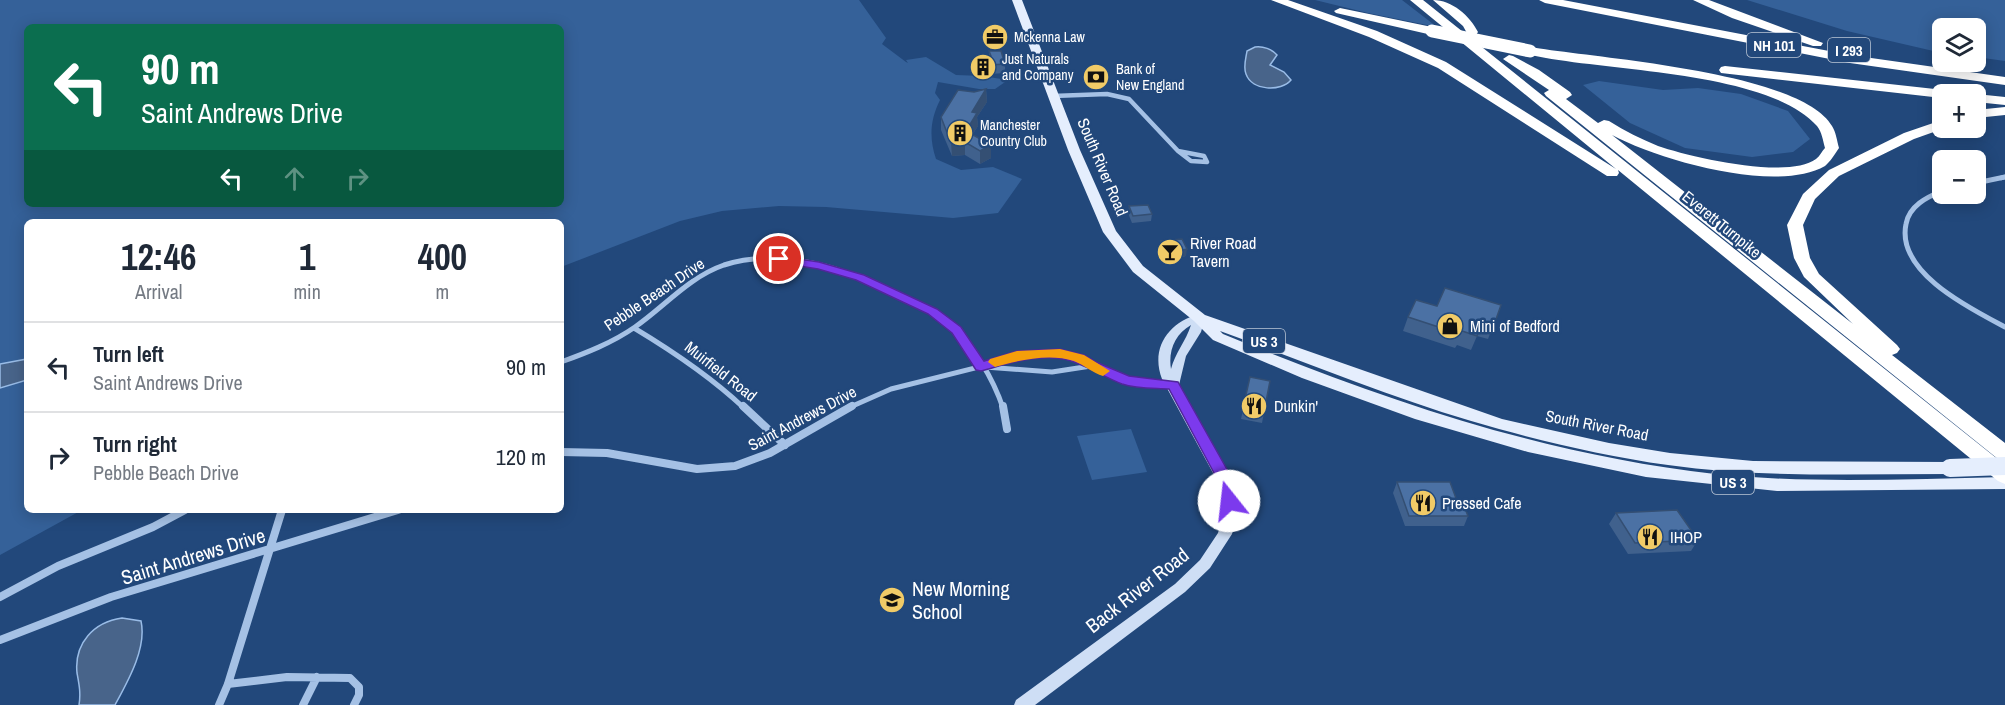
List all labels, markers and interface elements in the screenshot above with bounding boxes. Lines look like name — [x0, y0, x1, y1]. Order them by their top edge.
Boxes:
map controls — [1932, 18, 1986, 204]
button: layers — [1932, 18, 1986, 72]
office icon: Mckenna Law — [980, 22, 1010, 52]
place label: Mckenna Law — [1014, 28, 1086, 46]
road number: NH 101 — [1747, 33, 1801, 57]
road number: I 293 — [1828, 38, 1870, 62]
text: 90 m — [141, 41, 220, 97]
icon: left — [42, 48, 120, 126]
place label: Just Naturals and Company — [1002, 50, 1074, 84]
building icon: Just Naturals and Company — [968, 52, 998, 82]
place label: Bank of New England — [1116, 60, 1184, 94]
bank icon: Bank of New England — [1081, 62, 1111, 92]
button: + — [1932, 84, 1986, 138]
text: Saint Andrews Drive — [141, 95, 343, 131]
street label: South River Road — [1072, 115, 1134, 219]
place label: Manchester Country Club — [980, 116, 1047, 150]
building icon: Manchester Country Club — [945, 118, 975, 148]
button: − — [1932, 150, 1986, 204]
icon: left — [215, 162, 248, 195]
icon: ahead — [278, 162, 311, 195]
icon: right — [341, 162, 374, 195]
street label: Everett Turnpike — [1678, 185, 1766, 263]
place label: River Road Tavern — [1190, 232, 1256, 272]
text: 12:46 — [121, 233, 196, 281]
text: 1 — [299, 233, 315, 281]
text: 400 — [418, 233, 467, 281]
pin — [753, 233, 804, 284]
bar icon: River Road Tavern — [1155, 237, 1185, 267]
icon: arrive — [762, 242, 795, 275]
street label: Pebble Beach Drive — [599, 252, 709, 336]
text: Arrival — [135, 278, 182, 305]
text: min — [293, 278, 321, 305]
text: m — [436, 278, 449, 305]
shop icon: Mini of Bedford — [1435, 311, 1465, 341]
place label: Mini of Bedford — [1470, 315, 1560, 337]
road number: US 3 — [1243, 329, 1285, 353]
street label: Muirfield Road — [680, 336, 762, 406]
text: Turn left — [93, 339, 164, 369]
icon: left — [42, 351, 75, 384]
text: 90 m — [506, 352, 546, 382]
text: Saint Andrews Drive — [93, 369, 243, 396]
street label: Saint Andrews Drive — [744, 380, 860, 456]
restaurant icon: Dunkin' — [1239, 391, 1269, 421]
place label: Dunkin' — [1274, 395, 1318, 417]
street label: South River Road — [1544, 404, 1650, 446]
text: Turn right — [93, 429, 177, 459]
icon: right — [42, 441, 75, 474]
text: 120 m — [496, 442, 546, 472]
text: Pebble Beach Drive — [93, 459, 239, 486]
position arrow — [1197, 469, 1261, 533]
road number: US 3 — [1712, 470, 1754, 494]
restaurant icon: Pressed Cafe — [1408, 488, 1438, 518]
place label: Pressed Cafe — [1442, 492, 1522, 514]
street label: Saint Andrews Drive — [118, 521, 268, 591]
restaurant icon: IHOP — [1635, 522, 1665, 552]
place label: IHOP — [1670, 526, 1702, 548]
street label: Back River Road — [1080, 541, 1194, 639]
place label: New Morning School — [912, 575, 1010, 625]
school or university icon: New Morning School — [877, 585, 907, 615]

